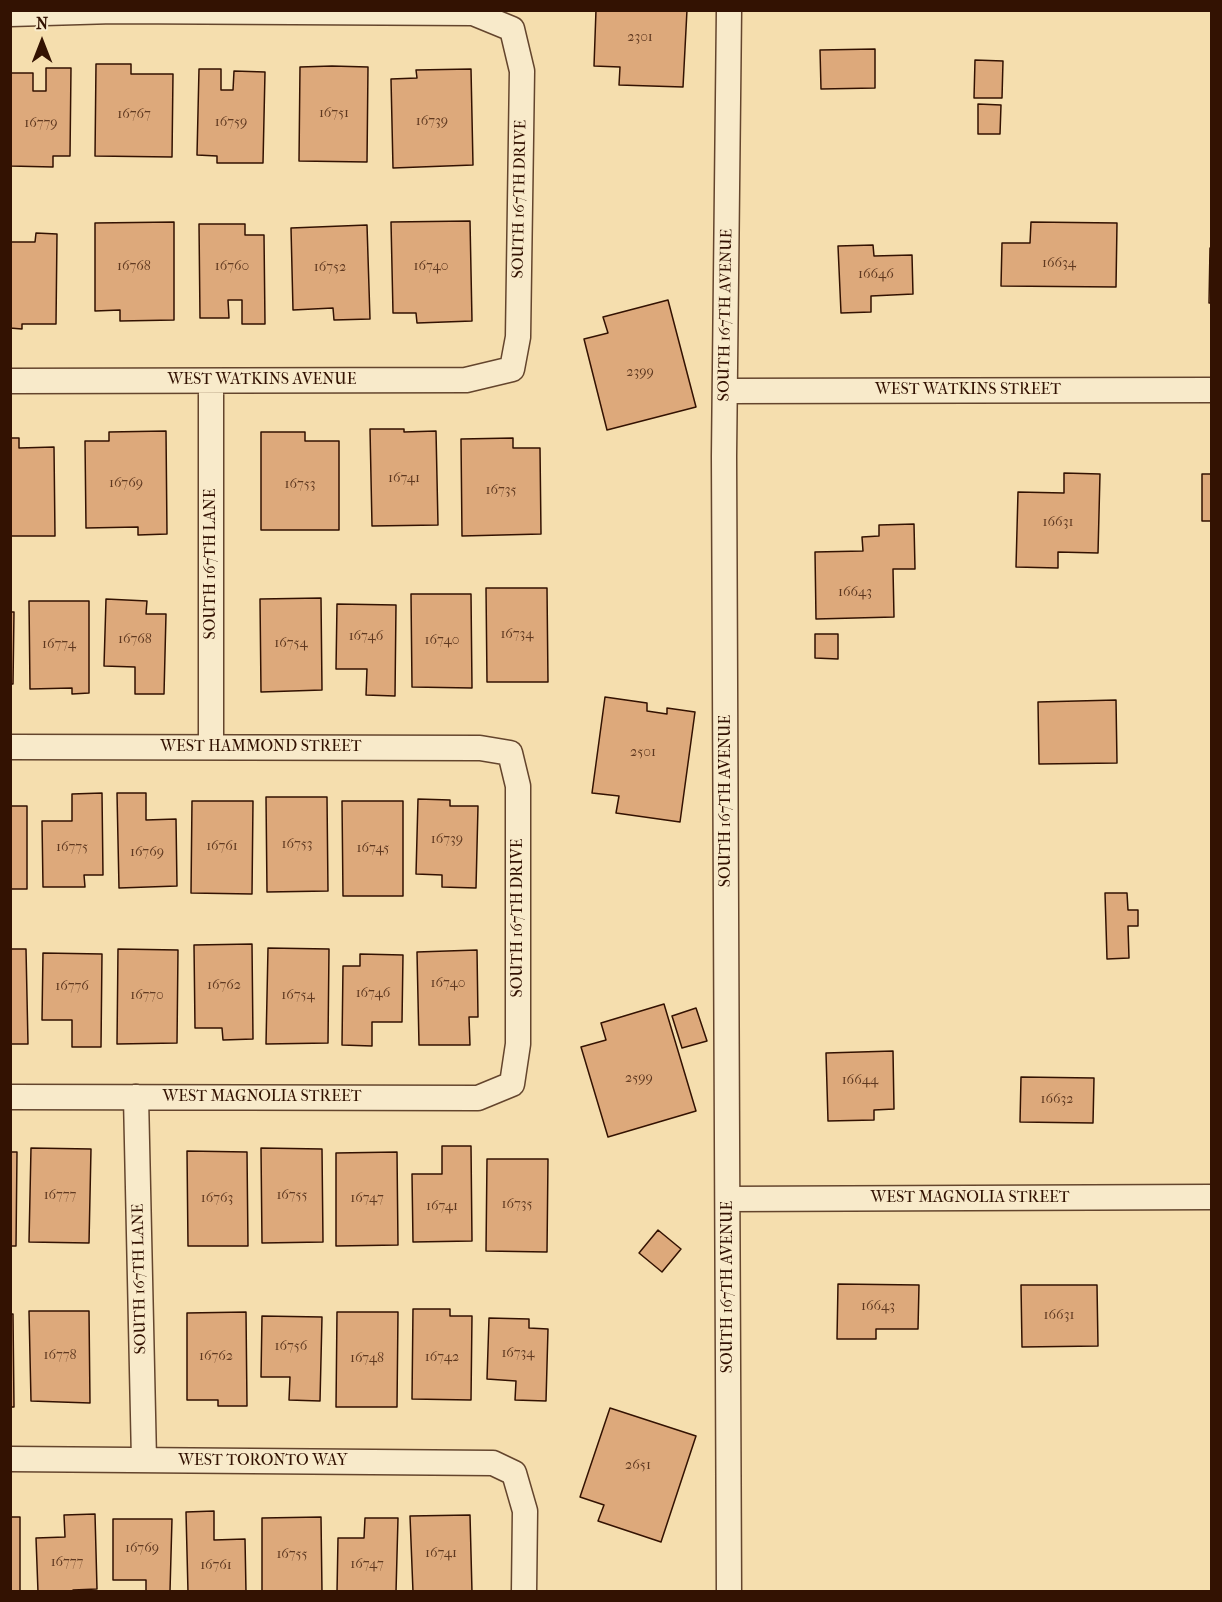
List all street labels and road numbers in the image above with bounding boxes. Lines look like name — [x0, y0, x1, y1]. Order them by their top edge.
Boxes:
street label: SOUTH 167TH DRIVE — [509, 119, 531, 279]
street label: SOUTH 167TH AVENUE — [715, 229, 737, 401]
street label: WEST WATKINS AVENUE — [168, 370, 356, 390]
street label: WEST WATKINS STREET — [875, 380, 1061, 400]
street label: SOUTH 167TH LANE — [201, 489, 221, 639]
street label: SOUTH 167TH AVENUE — [716, 715, 736, 887]
street label: WEST HAMMOND STREET — [160, 737, 362, 757]
street label: SOUTH 167TH DRIVE — [508, 839, 528, 997]
street label: WEST MAGNOLIA STREET — [163, 1087, 361, 1107]
street label: WEST MAGNOLIA STREET — [871, 1188, 1069, 1208]
street label: SOUTH 167TH AVENUE — [718, 1201, 738, 1373]
street label: SOUTH 167TH LANE — [129, 1203, 151, 1355]
street label: WEST TORONTO WAY — [178, 1451, 348, 1471]

